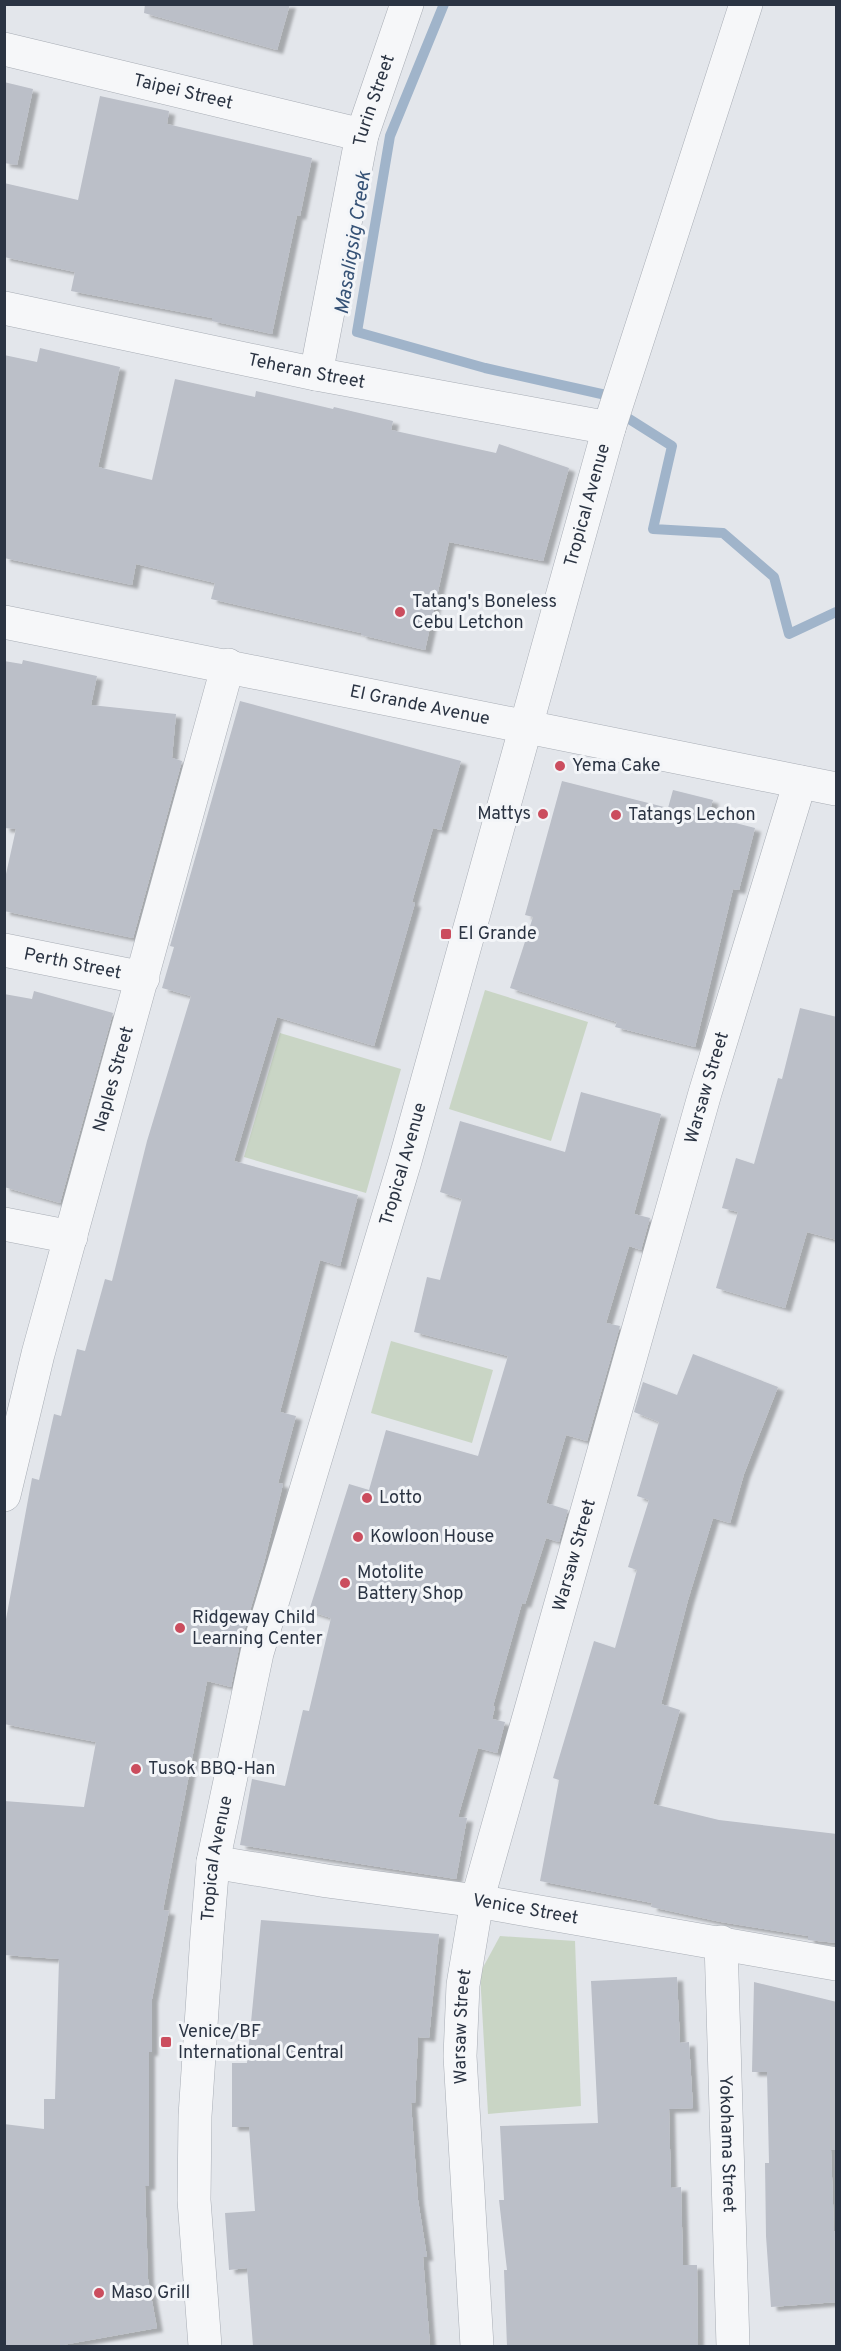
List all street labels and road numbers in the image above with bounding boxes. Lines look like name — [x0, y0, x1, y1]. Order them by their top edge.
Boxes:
street label: Turin Street — [349, 51, 400, 148]
street label: Taipei Street — [131, 69, 235, 115]
street label: Teheran Street — [246, 348, 367, 394]
street label: Tropical Avenue — [559, 441, 616, 570]
street label: El Grande Avenue — [348, 680, 492, 731]
street label: Perth Street — [22, 943, 123, 985]
street label: Naples Street — [88, 1024, 139, 1135]
street label: Warsaw Street — [680, 1029, 735, 1146]
street label: Tropical Avenue — [375, 1100, 432, 1228]
street label: Warsaw Street — [548, 1497, 601, 1614]
street label: Tropical Avenue — [197, 1794, 238, 1922]
street label: Venice Street — [471, 1889, 580, 1930]
street label: Warsaw Street — [448, 1967, 477, 2085]
street label: Yokohama Street — [713, 2075, 741, 2213]

